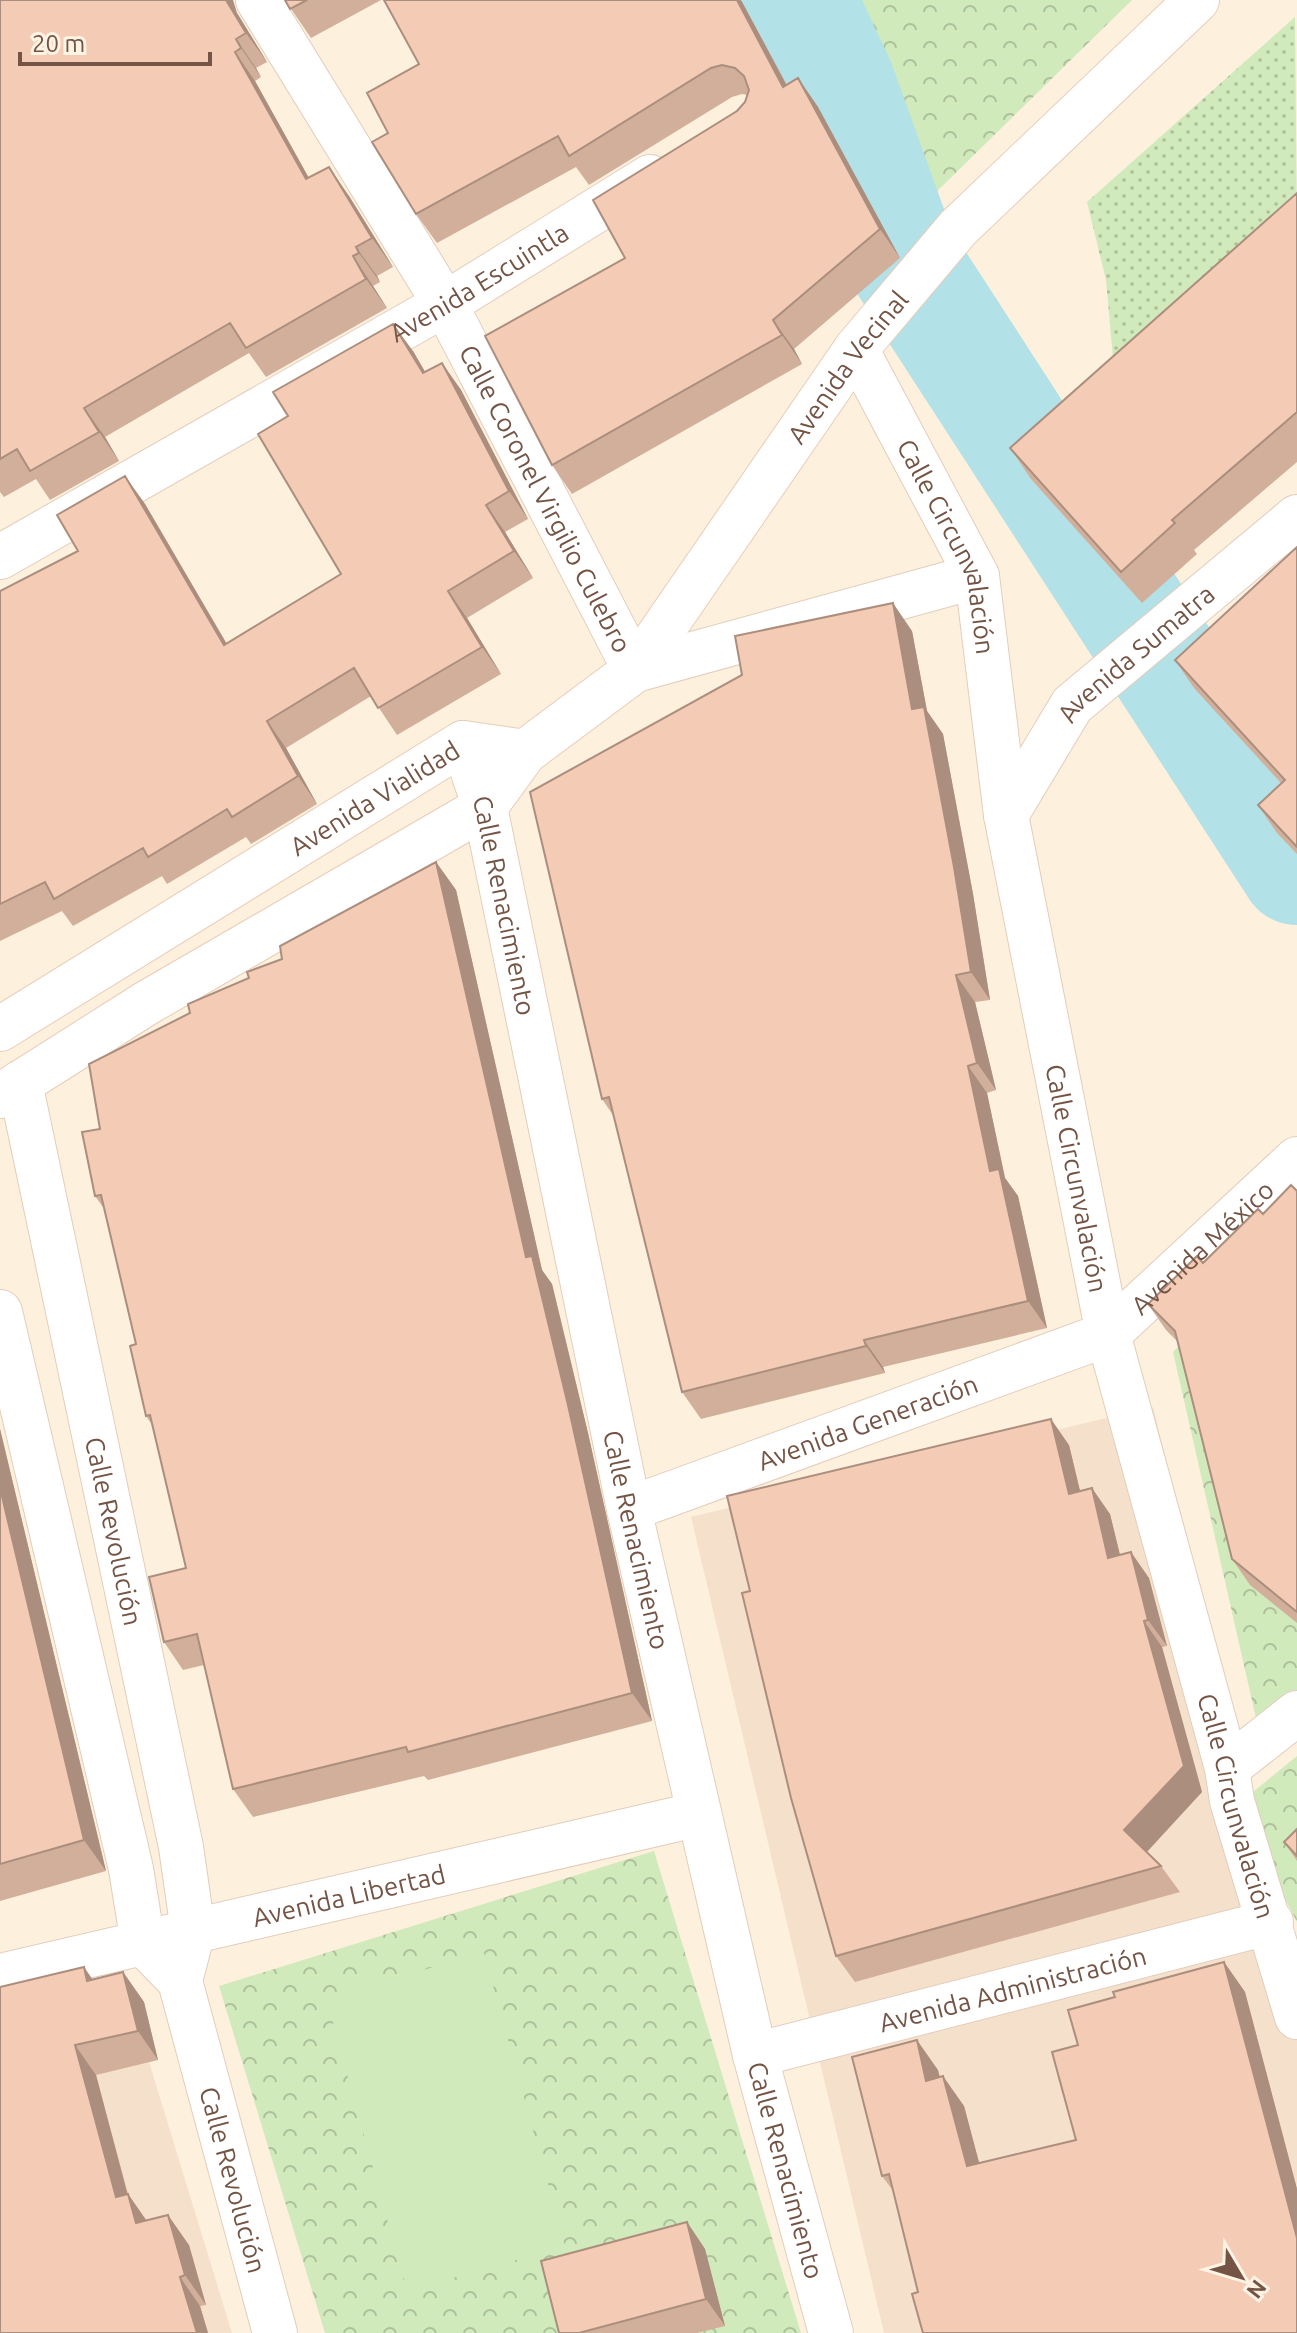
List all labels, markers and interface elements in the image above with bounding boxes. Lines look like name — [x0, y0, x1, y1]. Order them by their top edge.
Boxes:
scale bar — [20, 16, 210, 66]
text: 20 m — [32, 30, 85, 57]
street label: Avenida Escuintla — [384, 217, 573, 347]
street label: Avenida Vecinal — [781, 285, 913, 449]
street label: Calle Coronel Virgilio Culebro — [454, 340, 638, 657]
street label: Calle Circunvalación — [892, 434, 1001, 656]
street label: Avenida Sumatra — [1051, 578, 1220, 727]
street label: Avenida Vialidad — [284, 735, 464, 861]
street label: Calle Renacimiento — [468, 791, 542, 1018]
street label: Calle Circunvalación — [1041, 1061, 1114, 1295]
street label: Avenida México — [1125, 1174, 1279, 1320]
street label: Avenida Generación — [754, 1368, 981, 1475]
street label: Calle Renacimiento — [599, 1428, 675, 1652]
street label: Calle Revolución — [80, 1434, 148, 1628]
street label: Calle Circunvalación — [1193, 1690, 1281, 1922]
street label: Avenida Libertad — [249, 1859, 448, 1932]
street label: Avenida Administración — [876, 1940, 1149, 2037]
street label: Calle Renacimiento — [743, 2058, 830, 2282]
street label: Calle Revolución — [195, 2083, 273, 2276]
north arrow — [1201, 2237, 1281, 2317]
text: N — [1242, 2275, 1272, 2304]

